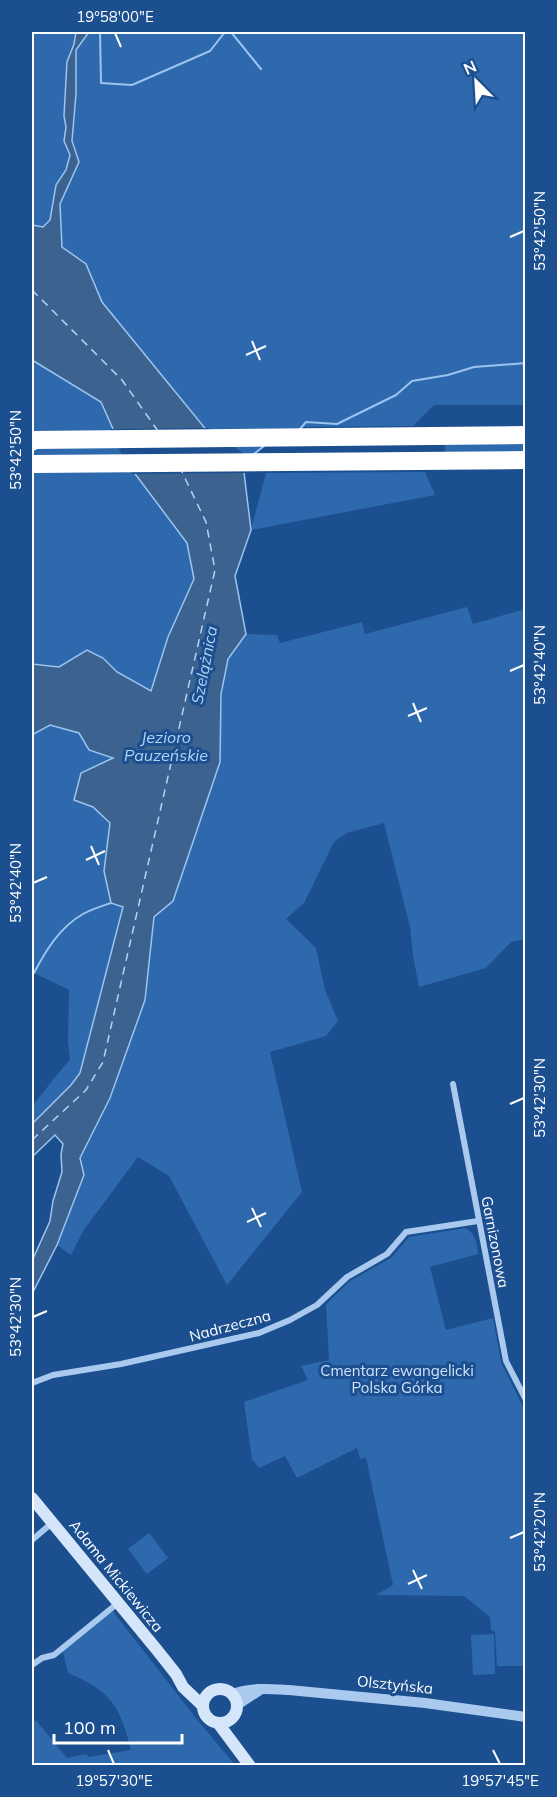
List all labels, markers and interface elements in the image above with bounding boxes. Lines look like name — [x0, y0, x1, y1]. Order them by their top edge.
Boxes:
text: 19°58'00"E — [76, 7, 154, 26]
north arrow — [446, 51, 506, 111]
text: N — [460, 56, 479, 79]
text: 53°42'50"N — [530, 191, 549, 271]
text: 53°42'50"N — [6, 410, 25, 490]
water label: Szelążnica — [187, 624, 221, 706]
text: 53°42'40"N — [530, 625, 549, 705]
water label: Jezioro Pauzeńskie — [124, 727, 208, 765]
text: 53°42'40"N — [6, 843, 25, 923]
text: 53°42'30"N — [530, 1058, 549, 1138]
street label: Garnizonowa — [477, 1194, 514, 1289]
text: 53°42'30"N — [6, 1277, 25, 1357]
street label: Nadrzeczna — [187, 1306, 273, 1345]
park label: Cmentarz ewangelicki Polska Górka — [320, 1361, 474, 1397]
text: 53°42'20"N — [530, 1492, 549, 1572]
street label: Adama Mickiewicza — [65, 1516, 168, 1636]
street label: Olsztyńska — [356, 1671, 434, 1698]
scale bar — [54, 1707, 182, 1745]
text: 100 m — [63, 1716, 116, 1739]
text: 19°57'30"E — [75, 1771, 153, 1790]
text: 19°57'45"E — [461, 1771, 539, 1790]

